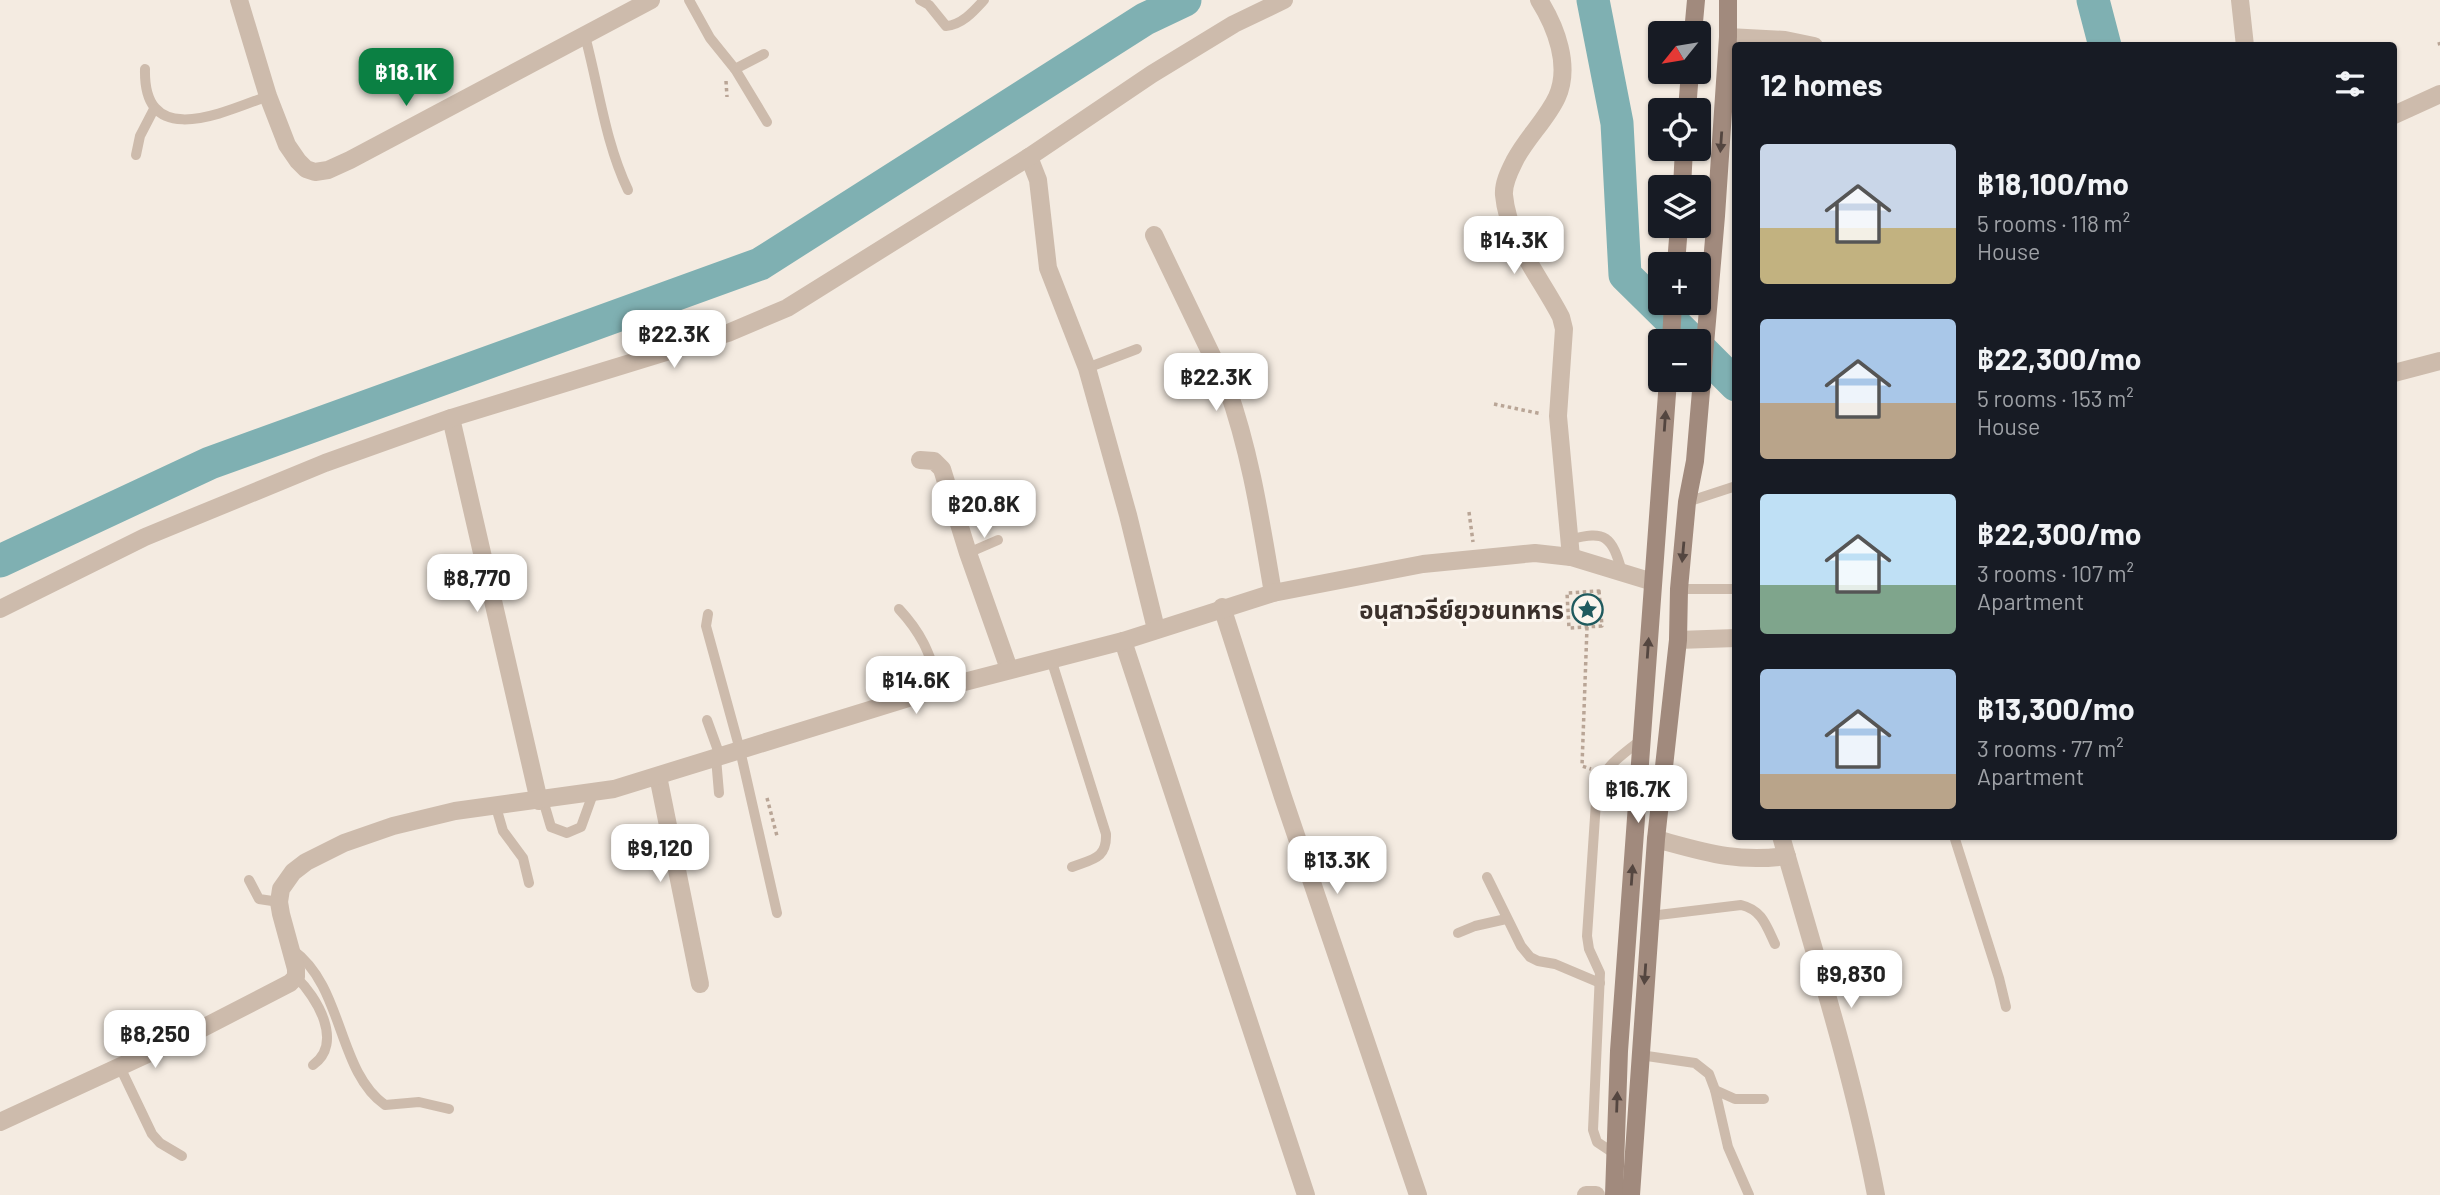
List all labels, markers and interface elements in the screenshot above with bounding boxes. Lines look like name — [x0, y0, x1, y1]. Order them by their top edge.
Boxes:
north arrow — [1648, 21, 1712, 84]
map controls — [1648, 21, 1711, 392]
pin: ฿18.1K — [349, 48, 463, 108]
text: ฿18.1K — [375, 57, 437, 85]
icon: filters — [2331, 65, 2369, 103]
text: 12 homes — [1760, 66, 1883, 102]
button: locate — [1648, 98, 1711, 161]
one-way arrow — [1715, 131, 1726, 153]
text: ฿18,100/mo — [1977, 165, 2129, 201]
icon: home — [1816, 172, 1900, 256]
button: layers — [1648, 175, 1711, 238]
text: 5 rooms · 118 m² — [1977, 209, 2130, 237]
pin: ฿14.3K — [1457, 216, 1571, 276]
text: ฿14.3K — [1480, 225, 1548, 253]
text: House — [1977, 237, 2040, 265]
button: + — [1648, 252, 1711, 315]
pin: ฿22.3K — [617, 310, 731, 370]
text: ฿22.3K — [638, 319, 710, 347]
button: − — [1648, 329, 1711, 392]
text: ฿22,300/mo — [1977, 340, 2141, 376]
icon: home — [1816, 347, 1900, 431]
pin: ฿22.3K — [1159, 354, 1273, 413]
text: ฿22.3K — [1180, 362, 1252, 390]
text: 5 rooms · 153 m² — [1977, 384, 2134, 412]
one-way arrow — [1660, 410, 1671, 432]
text: House — [1977, 412, 2040, 440]
pin: ฿20.8K — [927, 480, 1041, 540]
text: ฿20.8K — [948, 489, 1020, 517]
text: ฿22,300/mo — [1977, 515, 2141, 551]
icon: home — [1816, 522, 1900, 606]
one-way arrow — [1677, 542, 1688, 564]
pin: ฿8,770 — [420, 554, 534, 614]
text: 3 rooms · 107 m² — [1977, 559, 2134, 587]
text: ฿8,770 — [443, 563, 511, 591]
text: Apartment — [1977, 587, 2084, 615]
place icon: อนุสาวรีย์ยุวชนทหาร — [1570, 592, 1604, 626]
place label: อนุสาวรีย์ยุวชนทหาร — [1359, 595, 1564, 626]
one-way arrow — [1643, 637, 1654, 659]
pin: ฿14.6K — [859, 656, 973, 716]
text: ฿14.6K — [882, 665, 950, 693]
text: ฿13,300/mo — [1977, 690, 2135, 726]
icon: home — [1816, 697, 1900, 781]
text: 3 rooms · 77 m² — [1977, 734, 2124, 762]
text: Apartment — [1977, 762, 2084, 790]
pin: ฿16.7K — [1581, 766, 1695, 825]
text: ฿16.7K — [1605, 774, 1671, 802]
pin: ฿9,120 — [603, 824, 717, 884]
text: ฿9,120 — [627, 833, 693, 861]
pin: ฿13.3K — [1280, 836, 1394, 896]
text: ฿13.3K — [1304, 845, 1370, 873]
one-way arrow — [1627, 864, 1638, 886]
pin: ฿9,830 — [1794, 950, 1908, 1010]
text: ฿9,830 — [1816, 959, 1886, 987]
one-way arrow — [1639, 963, 1650, 985]
pin: ฿8,250 — [98, 1010, 212, 1070]
text: ฿8,250 — [120, 1019, 190, 1047]
one-way arrow — [1612, 1091, 1623, 1113]

